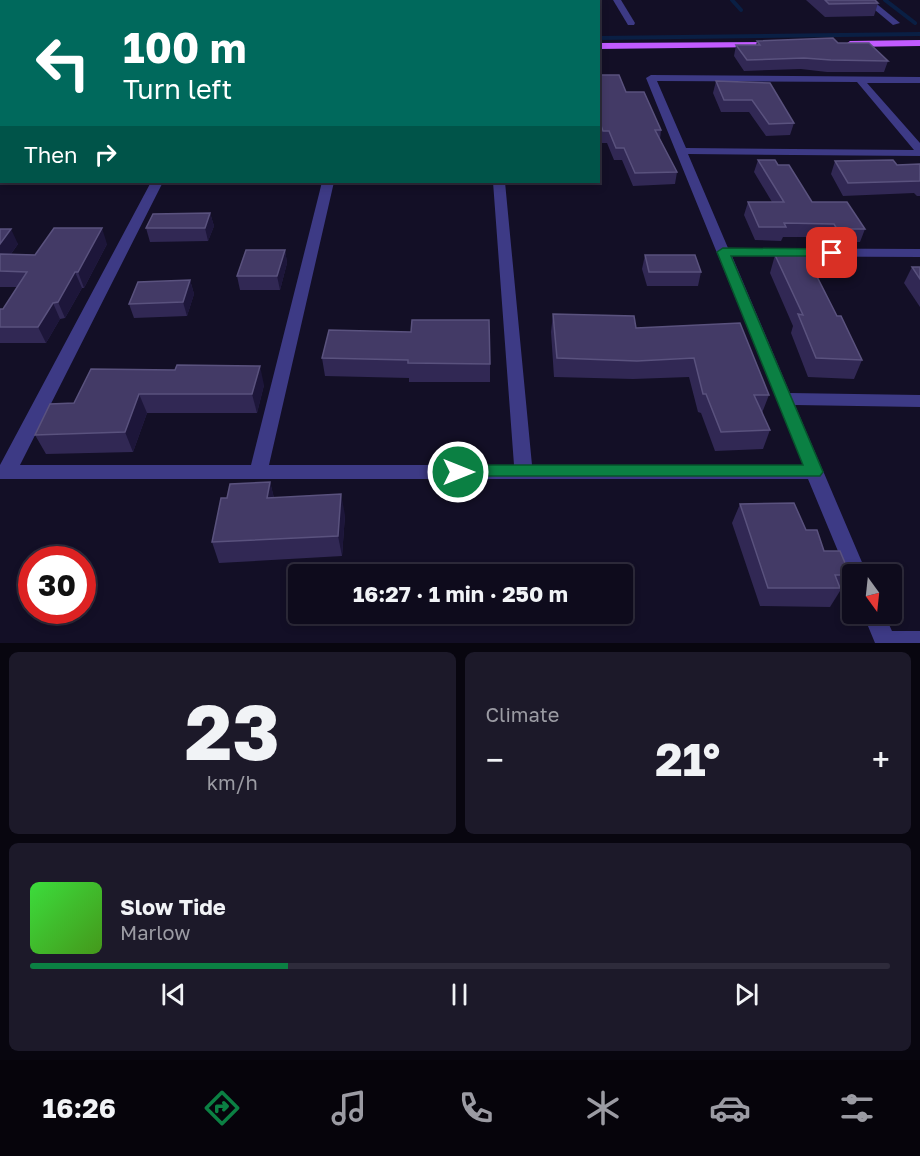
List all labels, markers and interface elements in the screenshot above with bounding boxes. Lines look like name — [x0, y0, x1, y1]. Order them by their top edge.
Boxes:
text: 100 m — [123, 22, 246, 72]
icon: left — [24, 24, 102, 102]
text: Turn left — [123, 73, 232, 105]
icon: right — [89, 138, 122, 171]
text: Then — [24, 141, 77, 168]
pin — [806, 227, 857, 278]
icon: arrive — [815, 236, 848, 269]
position arrow — [426, 440, 490, 504]
speed limit sign: 30 — [18, 546, 96, 624]
north arrow — [842, 564, 902, 624]
map controls — [842, 564, 902, 624]
text: 16:27 · 1 min · 250 m — [353, 580, 568, 607]
text: 23 — [185, 684, 280, 777]
text: Climate — [486, 702, 559, 726]
text: 21° — [655, 732, 720, 786]
text: − — [486, 740, 504, 779]
text: + — [872, 740, 890, 779]
text: km/h — [207, 770, 258, 794]
text: Slow Tide — [120, 893, 226, 920]
text: Marlow — [120, 920, 191, 944]
icon: previous — [157, 978, 190, 1011]
icon: pause — [443, 978, 476, 1011]
icon: next — [730, 978, 763, 1011]
icon: directions — [201, 1087, 243, 1129]
icon: music — [328, 1087, 370, 1129]
icon: phone — [455, 1087, 497, 1129]
icon: climate — [582, 1087, 624, 1129]
icon: car — [709, 1087, 751, 1129]
icon: filters — [836, 1087, 878, 1129]
text: 16:26 — [42, 1092, 116, 1124]

